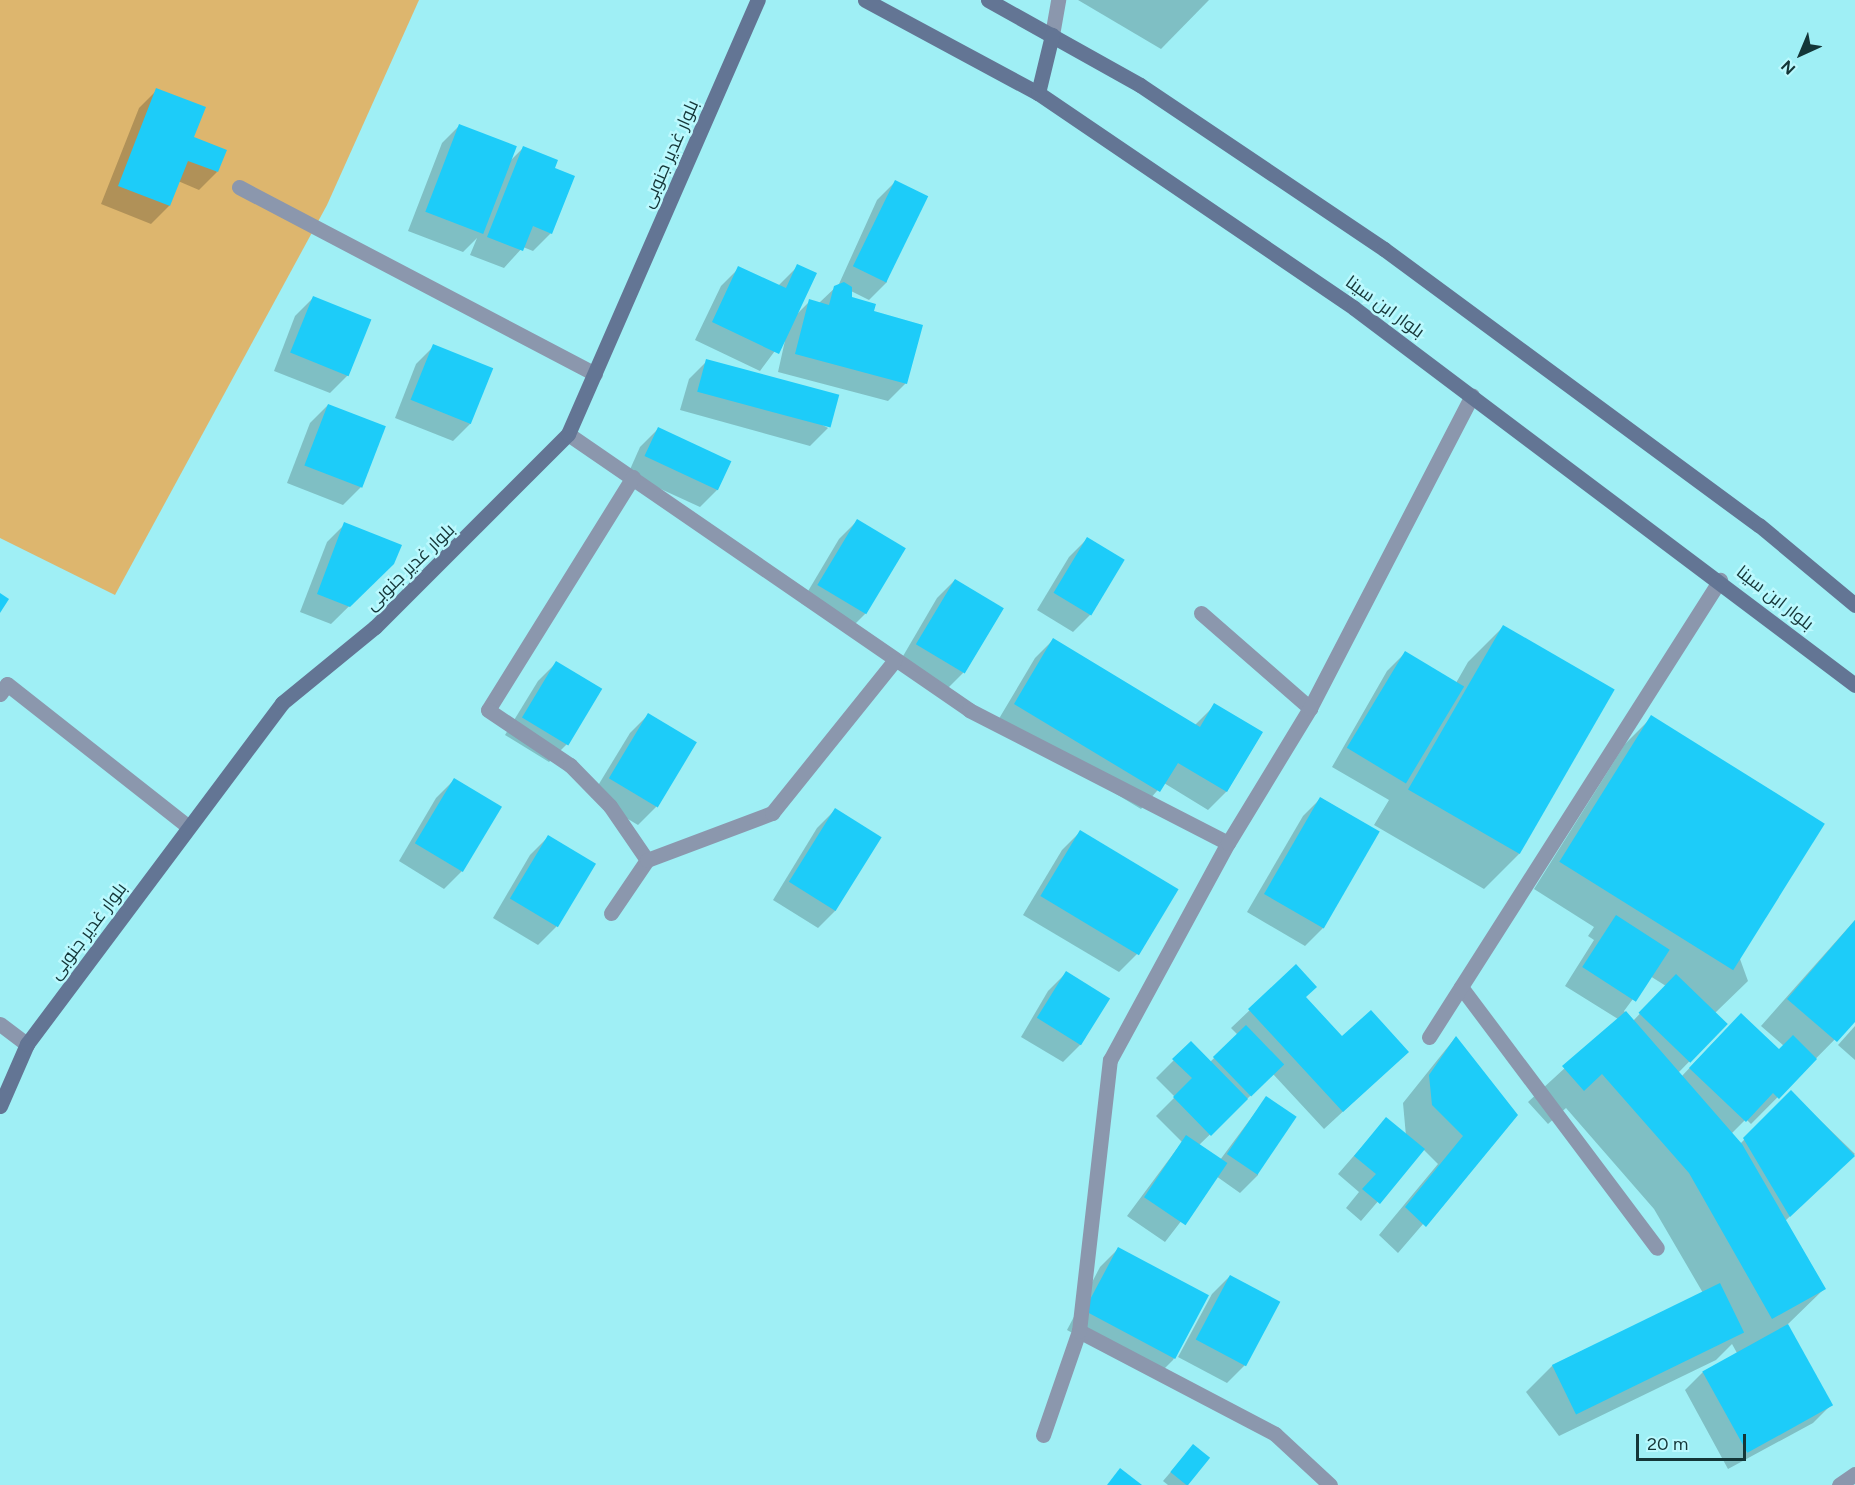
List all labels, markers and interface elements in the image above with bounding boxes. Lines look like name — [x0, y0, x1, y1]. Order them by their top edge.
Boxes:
north arrow — [1771, 24, 1831, 84]
text: N — [1777, 56, 1799, 78]
street label: بلوار غدیر جنوبی — [637, 97, 703, 211]
street label: بلوار ابن سینا — [1341, 271, 1429, 343]
street label: بلوار غدیر جنوبی — [361, 519, 459, 615]
street label: بلوار ابن سینا — [1732, 561, 1818, 635]
street label: بلوار غدیر جنوبی — [44, 878, 132, 984]
scale bar — [1639, 1422, 1748, 1460]
text: 20 m — [1647, 1433, 1688, 1455]

